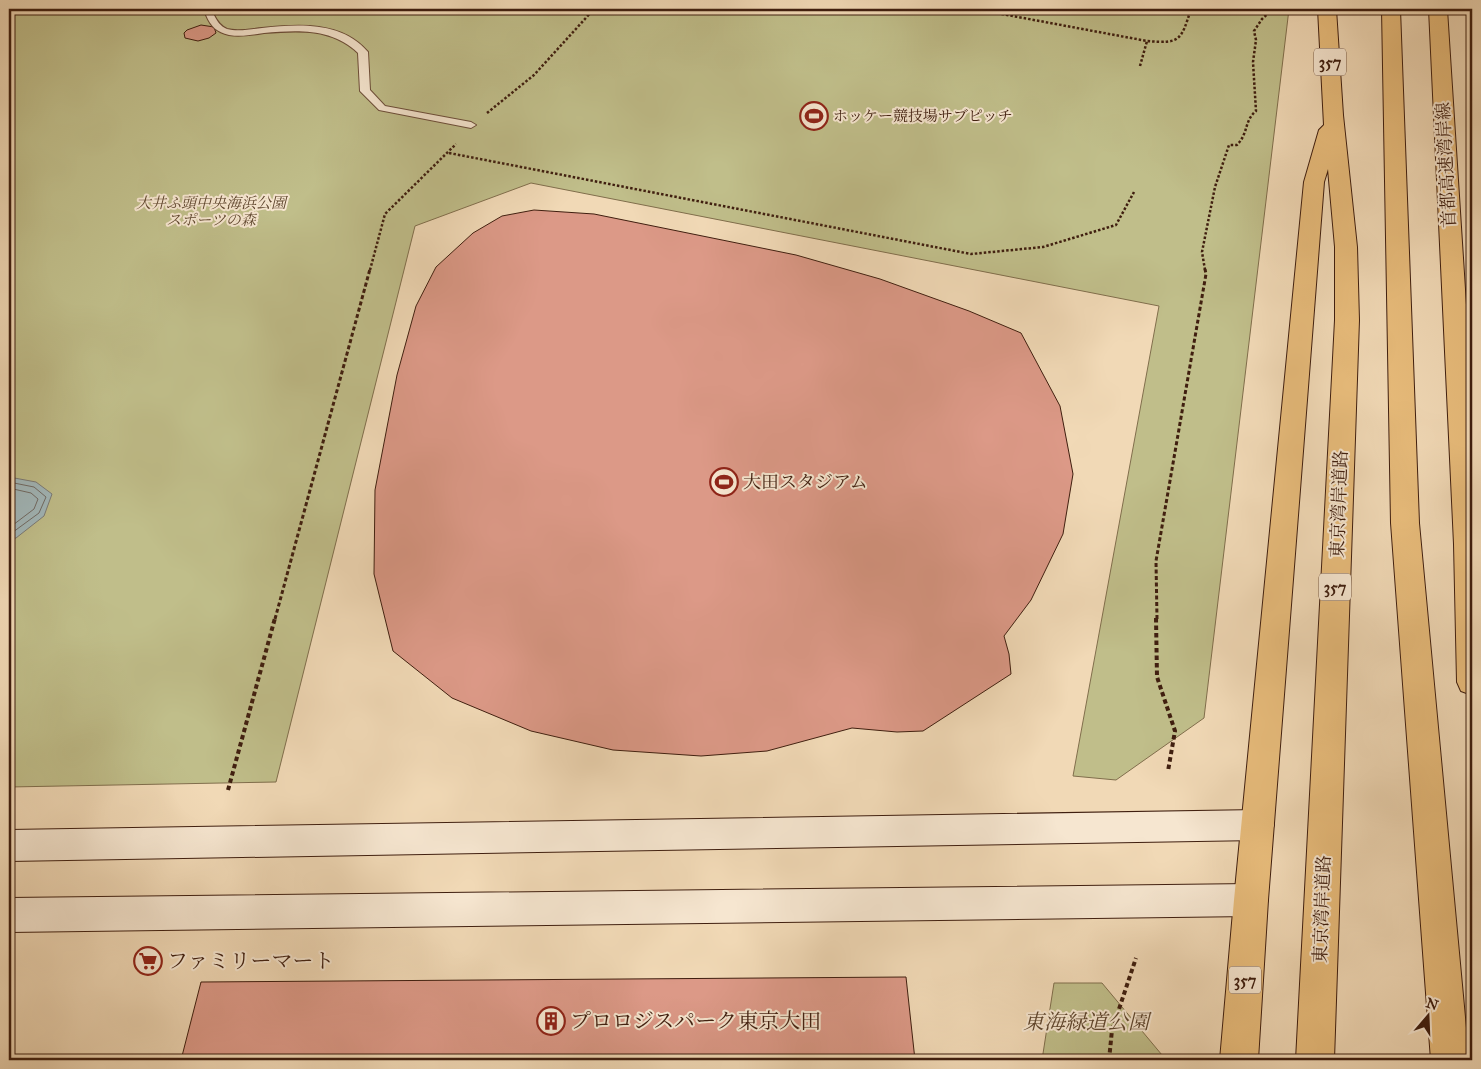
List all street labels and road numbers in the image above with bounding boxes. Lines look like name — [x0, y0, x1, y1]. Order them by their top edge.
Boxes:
road number: 357 — [1314, 48, 1346, 76]
street label: 首都高速湾岸線 — [1432, 102, 1460, 228]
street label: 東京湾岸道路 — [1326, 450, 1352, 558]
road number: 357 — [1319, 574, 1351, 600]
street label: 東京湾岸道路 — [1309, 855, 1335, 963]
road number: 357 — [1229, 966, 1261, 994]

